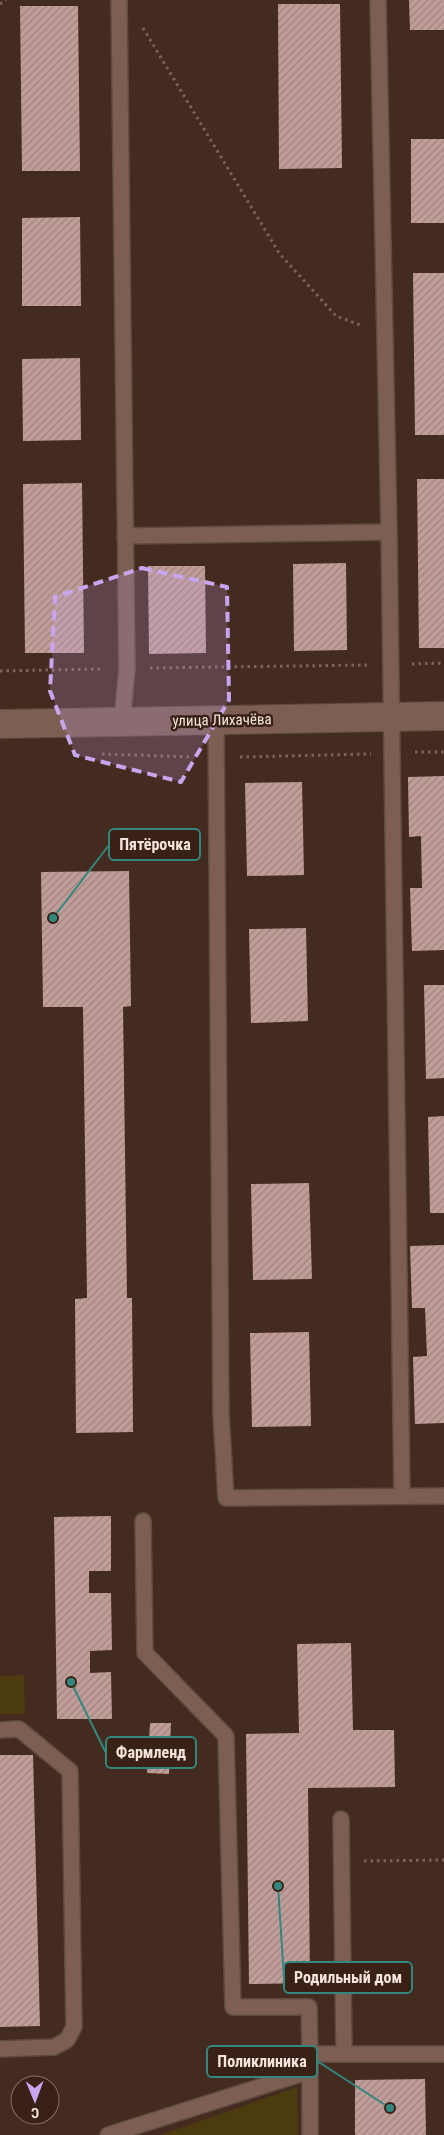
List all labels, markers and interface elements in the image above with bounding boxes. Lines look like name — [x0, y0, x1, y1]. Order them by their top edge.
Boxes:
street label: улица Лихачёва — [172, 710, 272, 730]
callout: Пятёрочка — [109, 829, 200, 860]
text: Пятёрочка — [119, 835, 191, 854]
callout: Фармленд — [106, 1737, 196, 1768]
text: Фармленд — [116, 1743, 186, 1762]
callout: Родильный дом — [284, 1962, 412, 1993]
text: Родильный дом — [294, 1968, 402, 1987]
callout: Поликлиника — [207, 2046, 317, 2077]
text: Поликлиника — [217, 2052, 307, 2071]
north arrow — [10, 2075, 60, 2125]
text: С — [31, 2105, 39, 2121]

